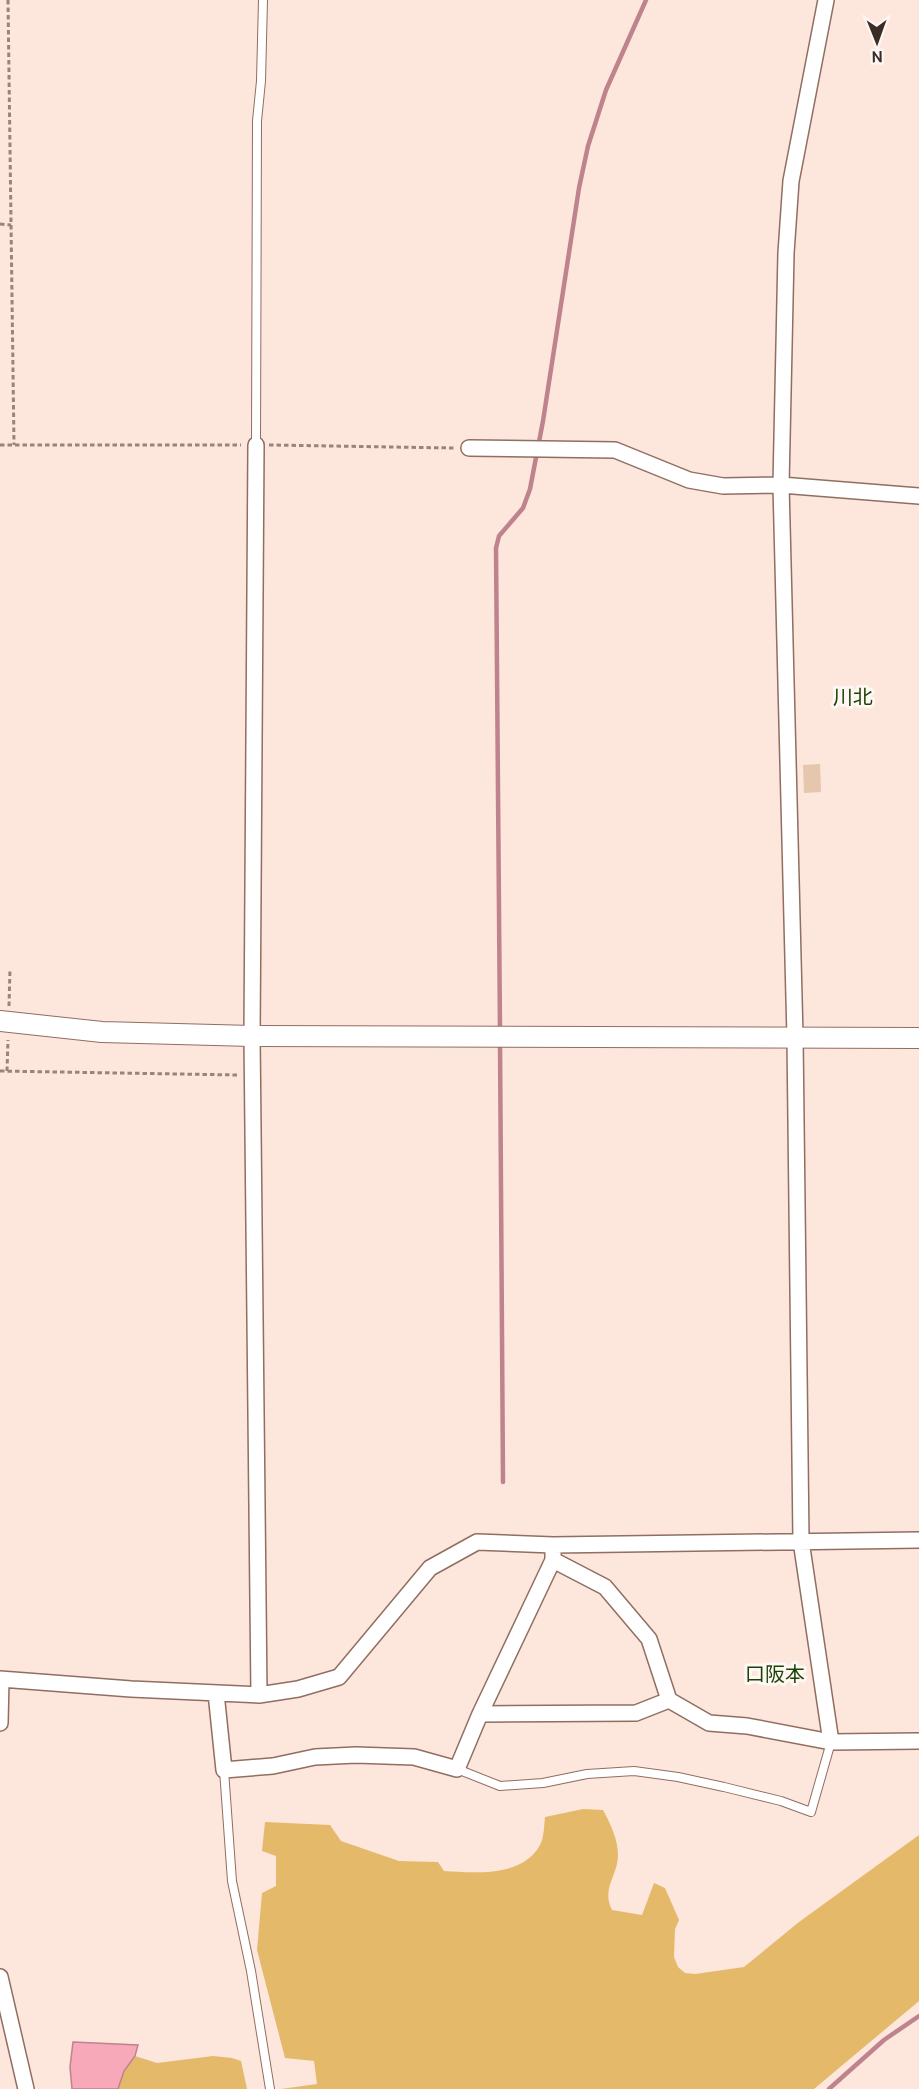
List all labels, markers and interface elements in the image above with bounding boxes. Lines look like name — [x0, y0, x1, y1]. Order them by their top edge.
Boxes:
north arrow — [847, 12, 907, 72]
text: N — [871, 47, 883, 66]
district label: 川北 — [833, 685, 873, 709]
district label: 口阪本 — [745, 1662, 805, 1686]

